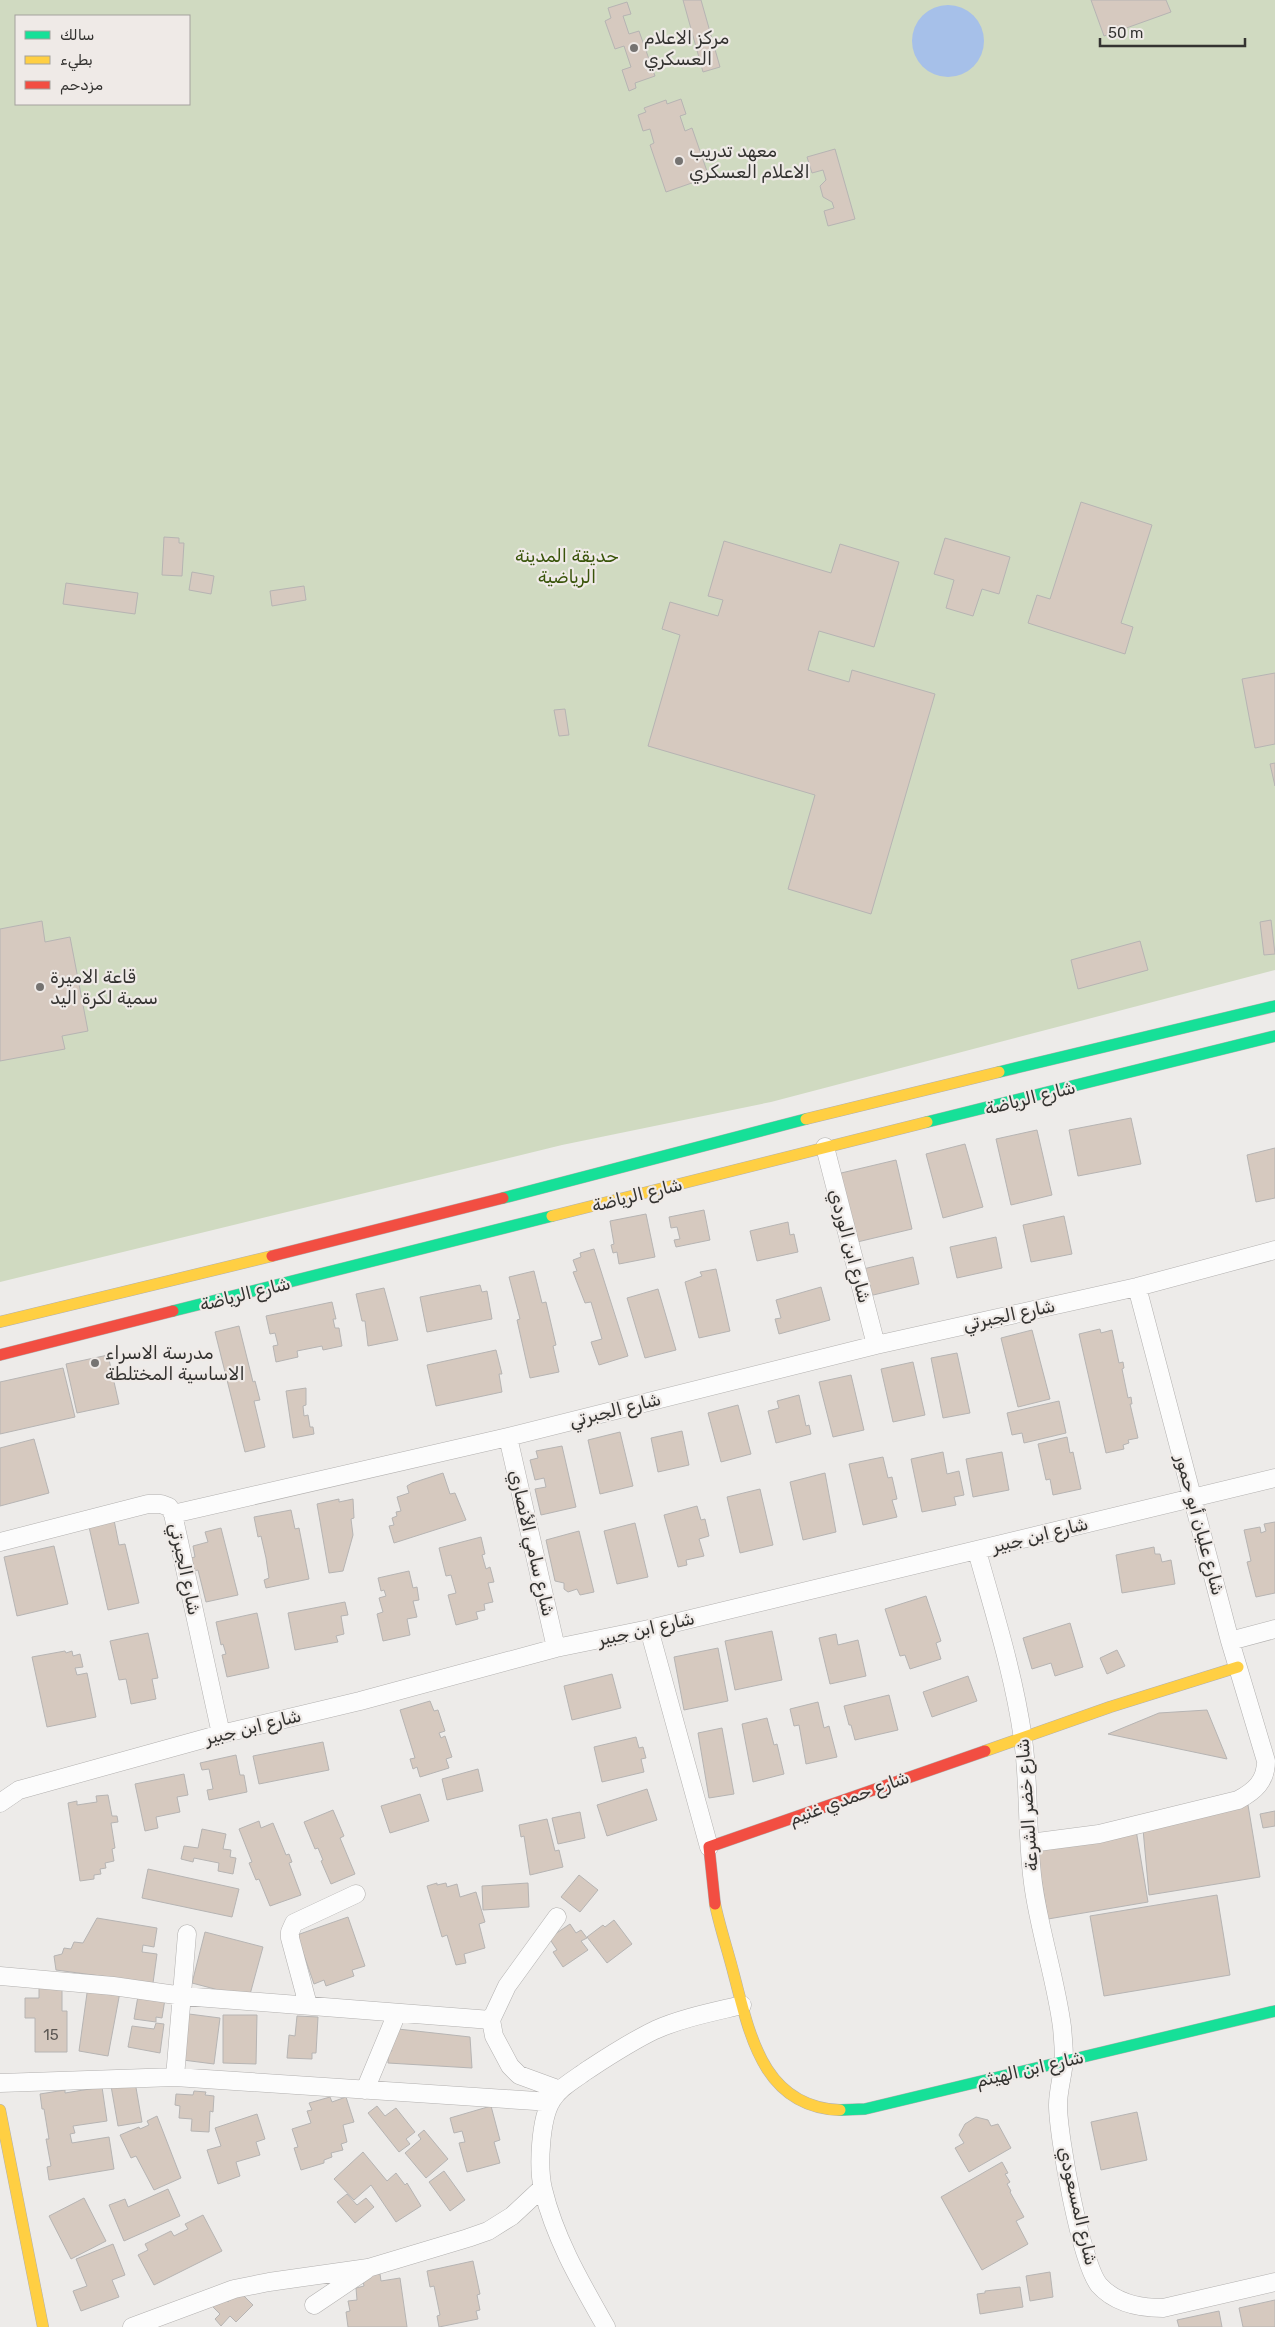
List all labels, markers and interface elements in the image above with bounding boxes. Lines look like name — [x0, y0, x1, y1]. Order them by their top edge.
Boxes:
legend — [15, 15, 190, 105]
scale bar — [1100, 15, 1245, 47]
text: 50 m — [1108, 24, 1143, 42]
text: سالك — [60, 26, 95, 44]
place label: مركز الاعلام العسكري — [644, 27, 729, 71]
marker: مركز الاعلام العسكري — [628, 42, 640, 54]
text: بطيء — [60, 51, 93, 72]
text: مزدحم — [60, 76, 103, 95]
place label: معهد تدريب الاعلام العسكري — [689, 140, 810, 184]
marker: معهد تدريب الاعلام العسكري — [673, 155, 685, 167]
park label: حديقة المدينة الرياضية — [515, 545, 619, 588]
place label: قاعة الاميرة سمية لكرة اليد — [50, 966, 158, 1009]
marker: قاعة الاميرة سمية لكرة اليد — [34, 981, 46, 993]
street label: شارع الرياضة — [982, 1076, 1078, 1121]
street label: شارع الرياضة — [589, 1173, 685, 1218]
street label: شارع ابن الوردي — [823, 1187, 876, 1306]
street label: شارع الرياضة — [197, 1272, 293, 1317]
street label: شارع الجبرتي — [961, 1294, 1058, 1337]
place label: مدرسة الاسراء الاساسية المختلطة — [105, 1342, 245, 1385]
marker: مدرسة الاسراء الاساسية المختلطة — [89, 1357, 101, 1369]
street label: شارع الجبرتي — [567, 1388, 664, 1434]
street label: شارع عليان أبو حمور — [1169, 1451, 1229, 1598]
street label: شارع سامي الأنصاري — [502, 1468, 560, 1619]
street label: شارع ابن جبير — [988, 1512, 1091, 1559]
street label: شارع الجبرتي — [163, 1521, 206, 1618]
street label: شارع ابن جبير — [594, 1607, 697, 1652]
street label: شارع ابن جبير — [201, 1704, 304, 1751]
street label: شارع خضر الشرعة — [1011, 1738, 1044, 1872]
street label: شارع حمدي غنيم — [786, 1766, 913, 1831]
house number: 15 — [43, 2026, 59, 2044]
street label: شارع ابن الهيثم — [974, 2046, 1086, 2093]
street label: شارع المسعودي — [1053, 2145, 1102, 2268]

